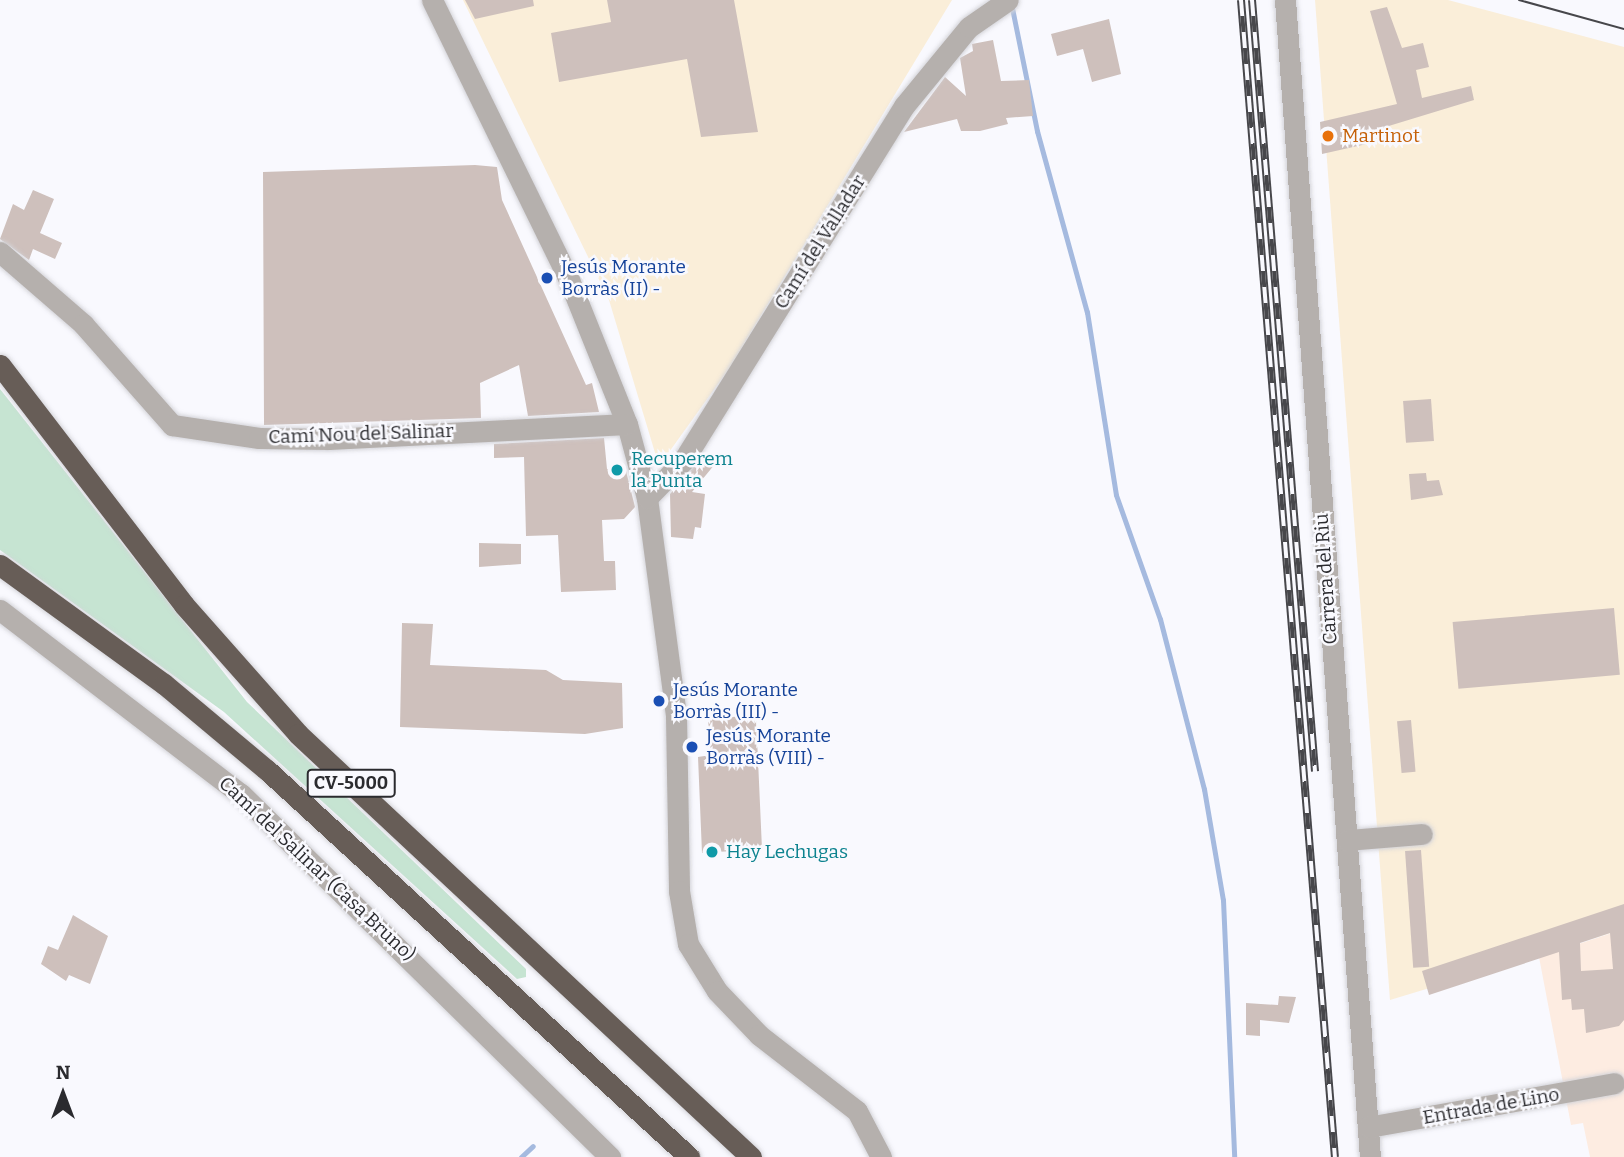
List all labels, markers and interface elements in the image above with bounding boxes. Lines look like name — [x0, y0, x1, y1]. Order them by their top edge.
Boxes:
place label: Martinot — [1342, 125, 1420, 147]
marker: Martinot — [1320, 128, 1336, 144]
street label: Camí del Valladar — [770, 171, 870, 313]
place label: Jesús Morante Borràs (II) - — [561, 256, 686, 300]
marker: Jesús Morante Borràs (II) - — [539, 270, 555, 286]
street label: Camí Nou del Salinar — [268, 419, 454, 449]
place label: Recuperem la Punta — [631, 448, 733, 492]
marker: Recuperem la Punta — [609, 462, 625, 478]
street label: Carrera del Riu — [1310, 513, 1342, 645]
place label: Jesús Morante Borràs (III) - — [673, 679, 798, 723]
marker: Jesús Morante Borràs (III) - — [651, 693, 667, 709]
place label: Jesús Morante Borràs (VIII) - — [706, 725, 831, 769]
marker: Jesús Morante Borràs (VIII) - — [684, 739, 700, 755]
road number: CV-5000 — [306, 768, 396, 798]
street label: Camí del Salinar (Casa Bruno) — [214, 772, 420, 966]
place label: Hay Lechugas — [726, 841, 848, 863]
marker: Hay Lechugas — [704, 844, 720, 860]
north arrow — [28, 1059, 98, 1129]
text: N — [56, 1061, 70, 1084]
street label: Entrada de Lino — [1421, 1083, 1561, 1129]

